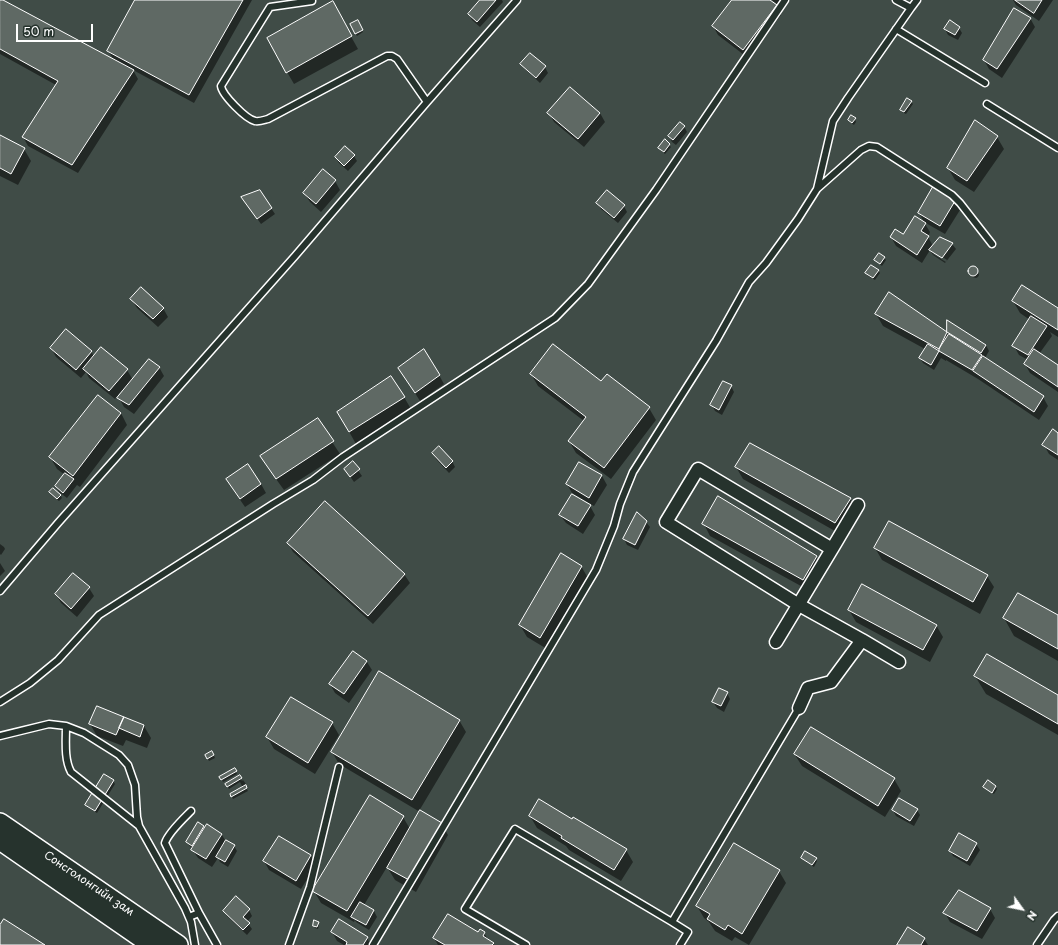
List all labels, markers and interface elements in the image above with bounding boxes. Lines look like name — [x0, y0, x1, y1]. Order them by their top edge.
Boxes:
scale bar — [18, 16, 95, 42]
text: 50 m — [23, 22, 54, 40]
street label: Сонсголонгийн зам — [41, 849, 137, 919]
north arrow — [1002, 889, 1042, 929]
text: N — [1023, 908, 1042, 924]

